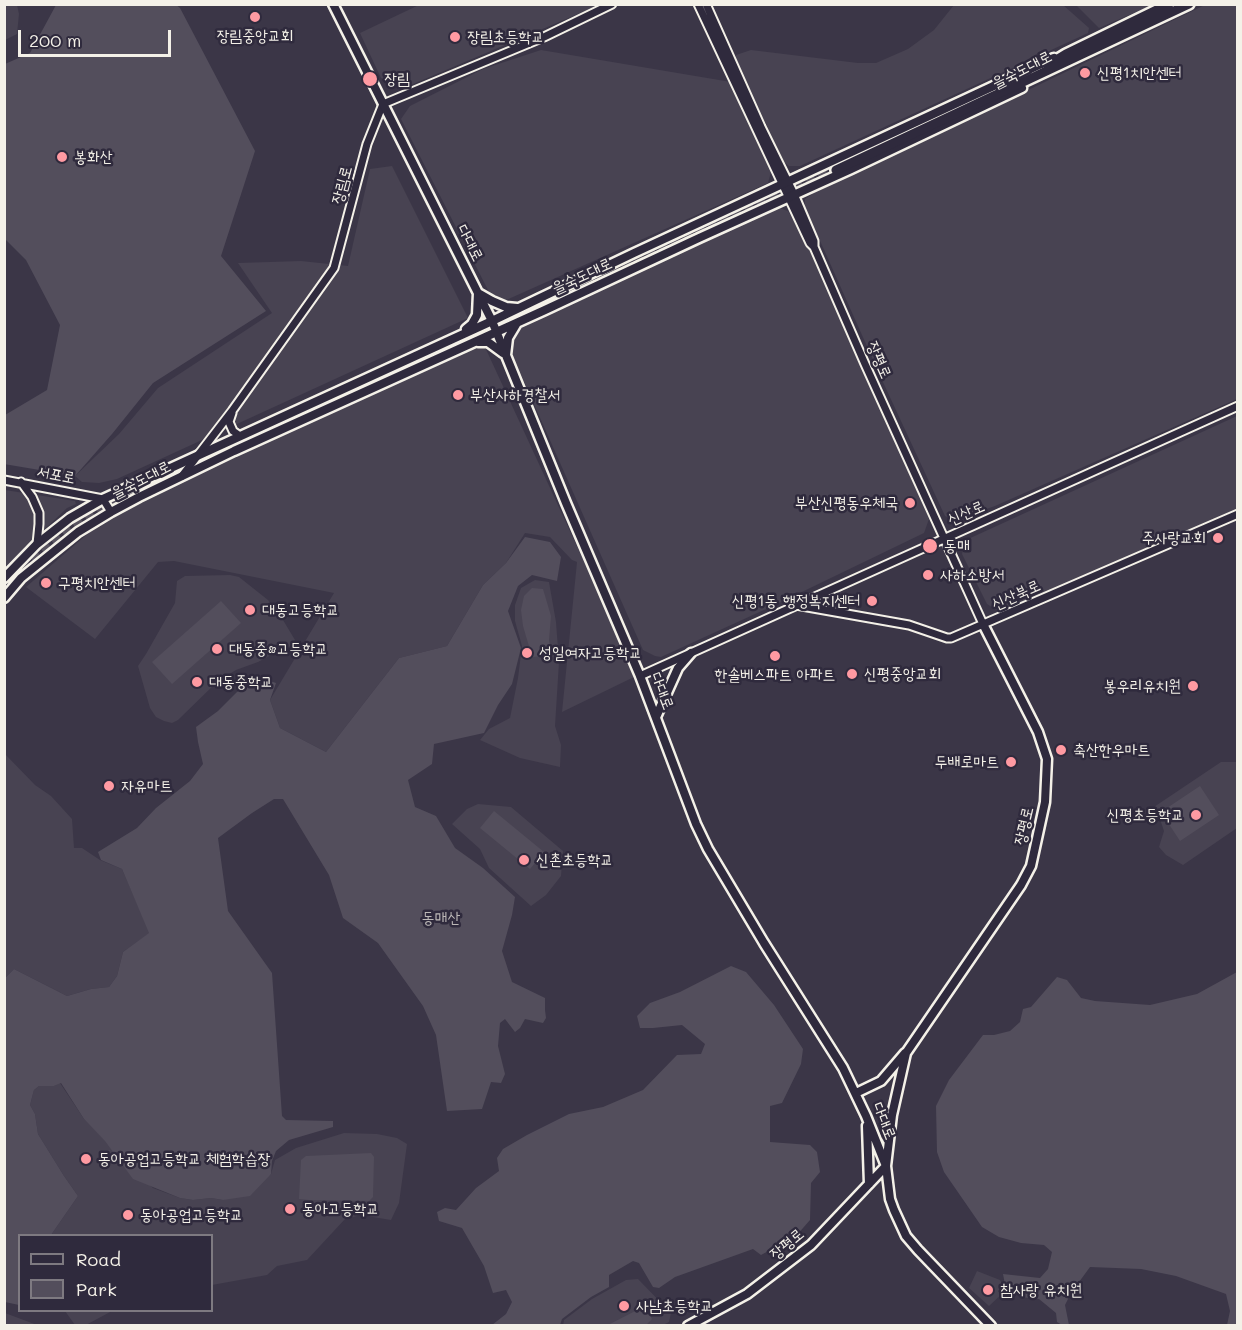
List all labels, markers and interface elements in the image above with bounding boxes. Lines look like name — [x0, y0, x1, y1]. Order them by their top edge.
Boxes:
marker: 장림중앙교회 — [248, 10, 262, 24]
scale bar — [21, 18, 174, 56]
place label: 장림중앙교회 — [216, 26, 294, 46]
place label: 장림초등학교 — [467, 27, 544, 47]
text: 200 m — [29, 28, 81, 52]
marker: 장림초등학교 — [448, 30, 462, 44]
street label: 을숙도대로 — [989, 47, 1055, 93]
place label: 신평1치안센터 — [1097, 63, 1181, 83]
marker: 신평1치안센터 — [1078, 66, 1092, 80]
place label: 장림 — [384, 69, 410, 89]
marker: 장림 — [361, 70, 379, 88]
place label: 봉화산 — [74, 147, 113, 167]
marker: 봉화산 — [55, 150, 69, 164]
street label: 장림로 — [328, 164, 356, 206]
street label: 다대로 — [453, 221, 487, 265]
street label: 을숙도대로 — [549, 254, 615, 298]
street label: 장평로 — [862, 338, 896, 382]
place label: 부산사하경찰서 — [470, 385, 560, 405]
marker: 부산사하경찰서 — [451, 388, 465, 402]
street label: 을숙도대로 — [108, 457, 174, 503]
street label: 서포로 — [35, 462, 77, 488]
place label: 부산신평동우체국 — [795, 493, 898, 513]
marker: 부산신평동우체국 — [903, 496, 917, 510]
street label: 신산로 — [944, 496, 988, 530]
place label: 주사랑교회 — [1142, 528, 1206, 548]
marker: 주사랑교회 — [1211, 531, 1225, 545]
place label: 동매 — [944, 536, 970, 556]
marker: 동매 — [921, 537, 939, 555]
place label: 사하소방서 — [940, 565, 1004, 585]
marker: 사하소방서 — [921, 568, 935, 582]
place label: 구평치안센터 — [58, 573, 135, 593]
marker: 구평치안센터 — [39, 576, 53, 590]
street label: 신산북로 — [989, 576, 1043, 614]
place label: 신평1동 행정복지센터 — [732, 591, 860, 611]
marker: 신평1동 행정복지센터 — [865, 594, 879, 608]
place label: 대동고등학교 — [262, 600, 339, 620]
marker: 대동고등학교 — [243, 603, 257, 617]
place label: 대동중•고등학교 — [229, 639, 328, 659]
marker: 대동중•고등학교 — [210, 642, 224, 656]
place label: 성일여자고등학교 — [539, 643, 642, 663]
marker: 성일여자고등학교 — [520, 646, 534, 660]
marker: 한솔베스파트 아파트 — [768, 649, 782, 663]
place label: 신평중앙교회 — [864, 664, 941, 684]
place label: 한솔베스파트 아파트 — [715, 665, 835, 685]
marker: 신평중앙교회 — [845, 667, 859, 681]
street label: 다대로 — [646, 670, 678, 712]
place label: 대동중학교 — [209, 672, 273, 692]
marker: 대동중학교 — [190, 675, 204, 689]
place label: 봉우리유치원 — [1104, 676, 1181, 696]
marker: 봉우리유치원 — [1186, 679, 1200, 693]
place label: 축산한우마트 — [1073, 740, 1150, 760]
marker: 축산한우마트 — [1054, 743, 1068, 757]
place label: 두배로마트 — [935, 752, 999, 772]
marker: 두배로마트 — [1004, 755, 1018, 769]
place label: 자유마트 — [121, 776, 172, 796]
marker: 자유마트 — [102, 779, 116, 793]
street label: 장평로 — [1010, 805, 1038, 847]
place label: 신평초등학교 — [1107, 805, 1184, 825]
marker: 신평초등학교 — [1189, 808, 1203, 822]
place label: 신촌초등학교 — [536, 850, 613, 870]
marker: 신촌초등학교 — [517, 853, 531, 867]
park label: 동매산 — [422, 908, 460, 928]
street label: 다대로 — [868, 1099, 900, 1143]
place label: 동아공업고등학교 체험학습장 — [98, 1149, 270, 1169]
marker: 동아공업고등학교 체험학습장 — [79, 1152, 93, 1166]
place label: 동아고등학교 — [302, 1199, 379, 1219]
marker: 동아고등학교 — [283, 1202, 297, 1216]
place label: 동아공업고등학교 — [140, 1205, 243, 1225]
marker: 동아공업고등학교 — [121, 1208, 135, 1222]
street label: 장평로 — [766, 1224, 808, 1264]
legend — [18, 1234, 213, 1312]
text: Road — [76, 1247, 121, 1271]
text: Park — [76, 1277, 117, 1301]
place label: 참사랑 유치원 — [1000, 1280, 1082, 1300]
marker: 참사랑 유치원 — [981, 1283, 995, 1297]
place label: 사남초등학교 — [636, 1296, 713, 1316]
marker: 사남초등학교 — [617, 1299, 631, 1313]

